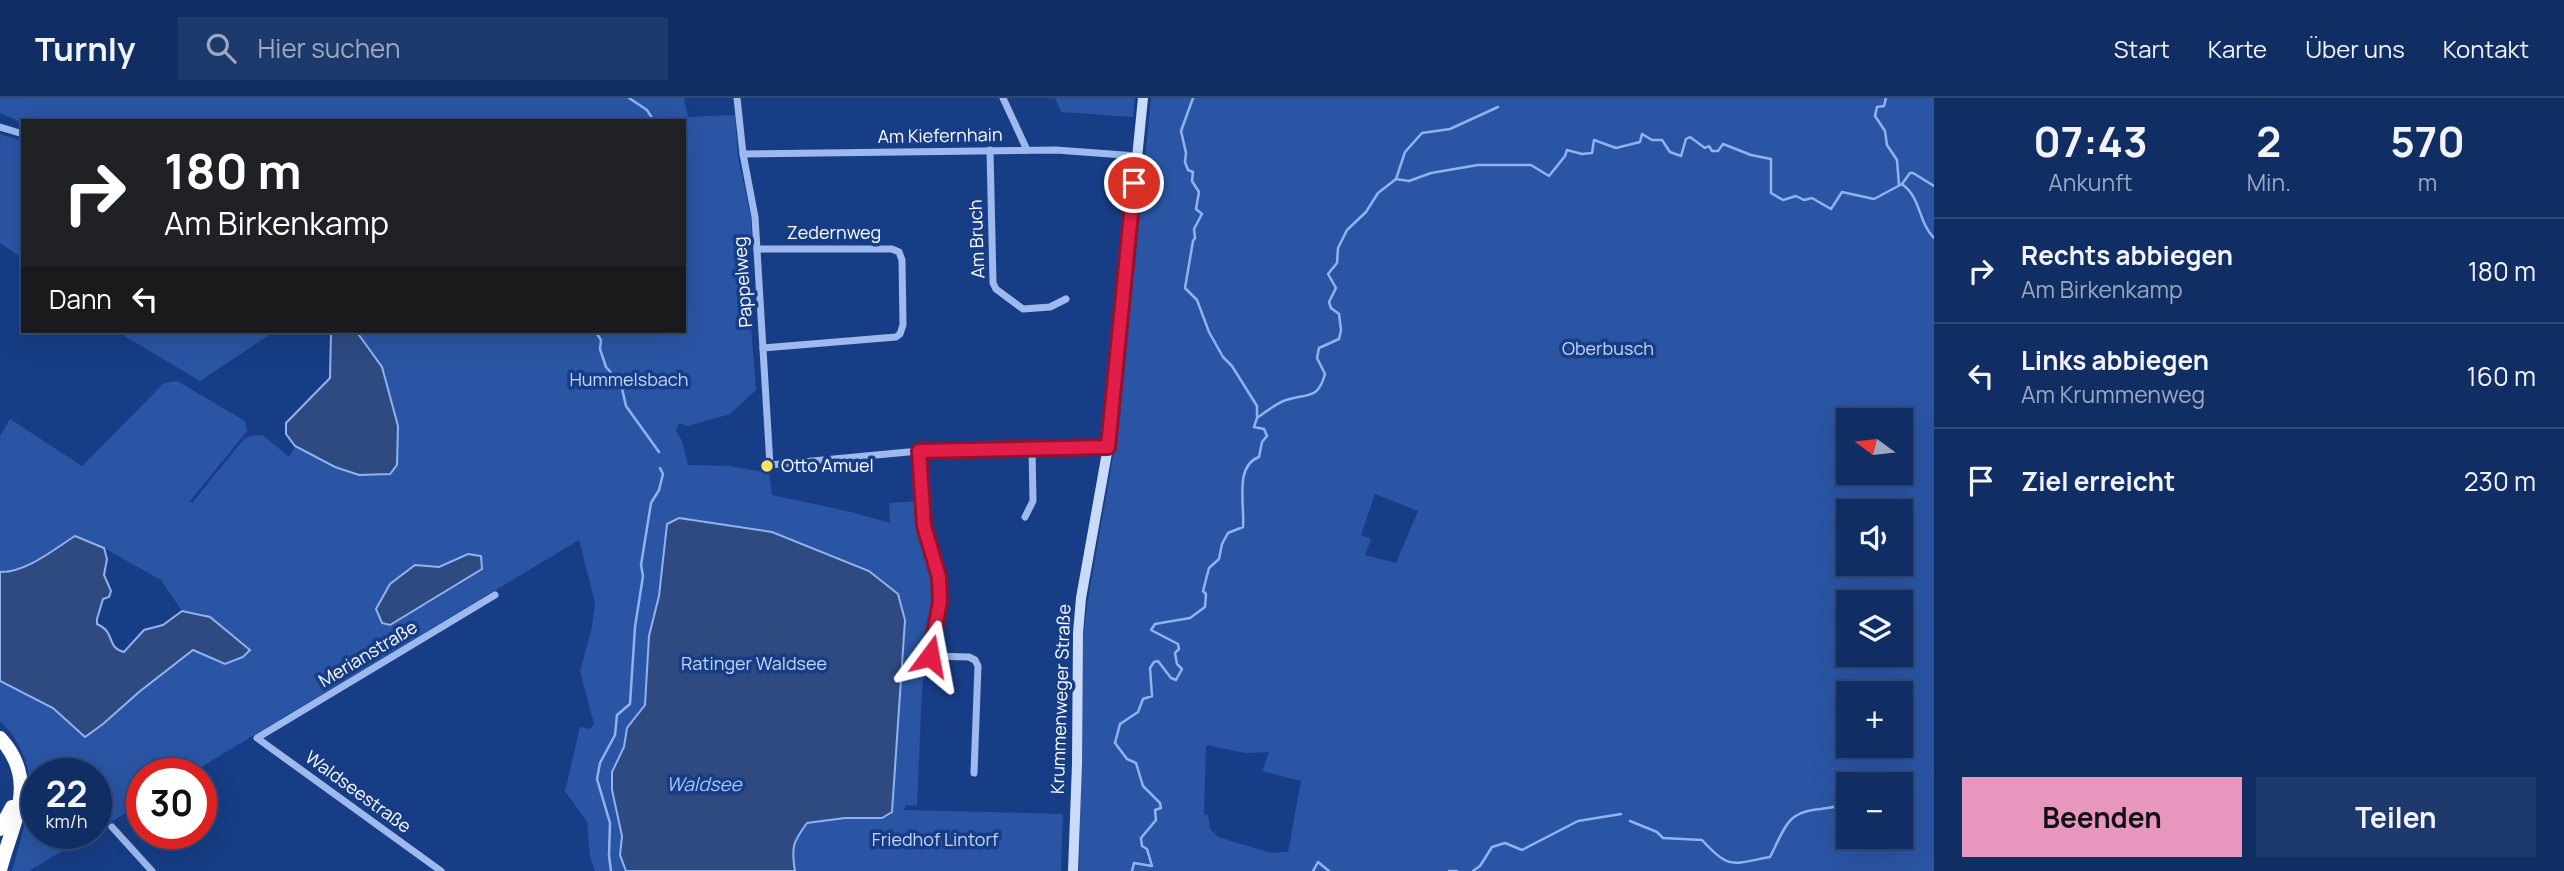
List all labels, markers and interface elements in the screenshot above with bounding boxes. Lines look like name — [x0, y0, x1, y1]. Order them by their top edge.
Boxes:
search box — [178, 17, 668, 80]
text: Turnly — [35, 26, 136, 71]
icon: search — [202, 29, 240, 67]
text: Hier suchen — [258, 30, 400, 66]
text: Start — [2114, 32, 2170, 65]
text: Karte — [2208, 32, 2267, 65]
text: Über uns — [2305, 32, 2405, 65]
text: Kontakt — [2443, 32, 2529, 65]
text: 07:43 — [2033, 112, 2148, 170]
text: 2 — [2256, 112, 2281, 170]
text: 570 — [2390, 112, 2465, 170]
street label: Am Kiefernhain — [877, 122, 1003, 148]
text: 180 m — [164, 137, 302, 204]
icon: right — [49, 147, 140, 238]
pin — [1104, 153, 1164, 213]
icon: arrive — [1115, 164, 1153, 202]
text: Ankunft — [2048, 166, 2133, 198]
text: Min. — [2247, 166, 2291, 198]
text: m — [2418, 166, 2437, 198]
street label: Am Bruch — [963, 199, 989, 279]
text: Am Birkenkamp — [164, 201, 389, 245]
street label: Zedernweg — [787, 220, 881, 244]
street label: Pappelweg — [727, 236, 757, 328]
text: Rechts abbiegen — [2021, 237, 2233, 273]
icon: right — [1962, 252, 2000, 290]
text: 180 m — [2468, 253, 2536, 289]
text: Am Birkenkamp — [2021, 273, 2183, 305]
icon: left — [126, 280, 164, 318]
text: Dann — [49, 281, 112, 317]
park label: Oberbusch — [1562, 336, 1654, 360]
text: Links abbiegen — [2021, 342, 2209, 378]
icon: left — [1962, 357, 2000, 395]
text: 160 m — [2467, 358, 2536, 394]
park label: Hummelsbach — [570, 367, 688, 391]
text: Am Krummenweg — [2021, 378, 2205, 410]
north arrow — [1836, 408, 1913, 485]
map controls — [1836, 408, 1913, 849]
place label: Otto Amuel — [781, 453, 874, 477]
marker: Otto Amuel — [759, 458, 775, 474]
icon: arrive — [1962, 462, 2000, 500]
text: Ziel erreicht — [2021, 463, 2175, 499]
text: 230 m — [2464, 463, 2536, 499]
button: sound — [1836, 499, 1913, 576]
button: layers — [1836, 590, 1913, 667]
street label: Krummenweger Straße — [1045, 603, 1075, 794]
street label: Merianstraße — [314, 614, 421, 692]
position arrow — [893, 619, 967, 693]
park label: Ratinger Waldsee — [681, 651, 827, 675]
button: + — [1836, 681, 1913, 758]
street label: Waldseestraße — [301, 745, 416, 838]
speed limit sign: 30 — [126, 758, 217, 849]
text: 22 — [46, 770, 87, 818]
water label: Waldsee — [666, 771, 744, 797]
button: − — [1836, 772, 1913, 849]
button: Beenden — [1962, 777, 2242, 857]
button: Teilen — [2256, 777, 2536, 857]
text: km/h — [46, 809, 87, 833]
park label: Friedhof Lintorf — [872, 827, 999, 851]

